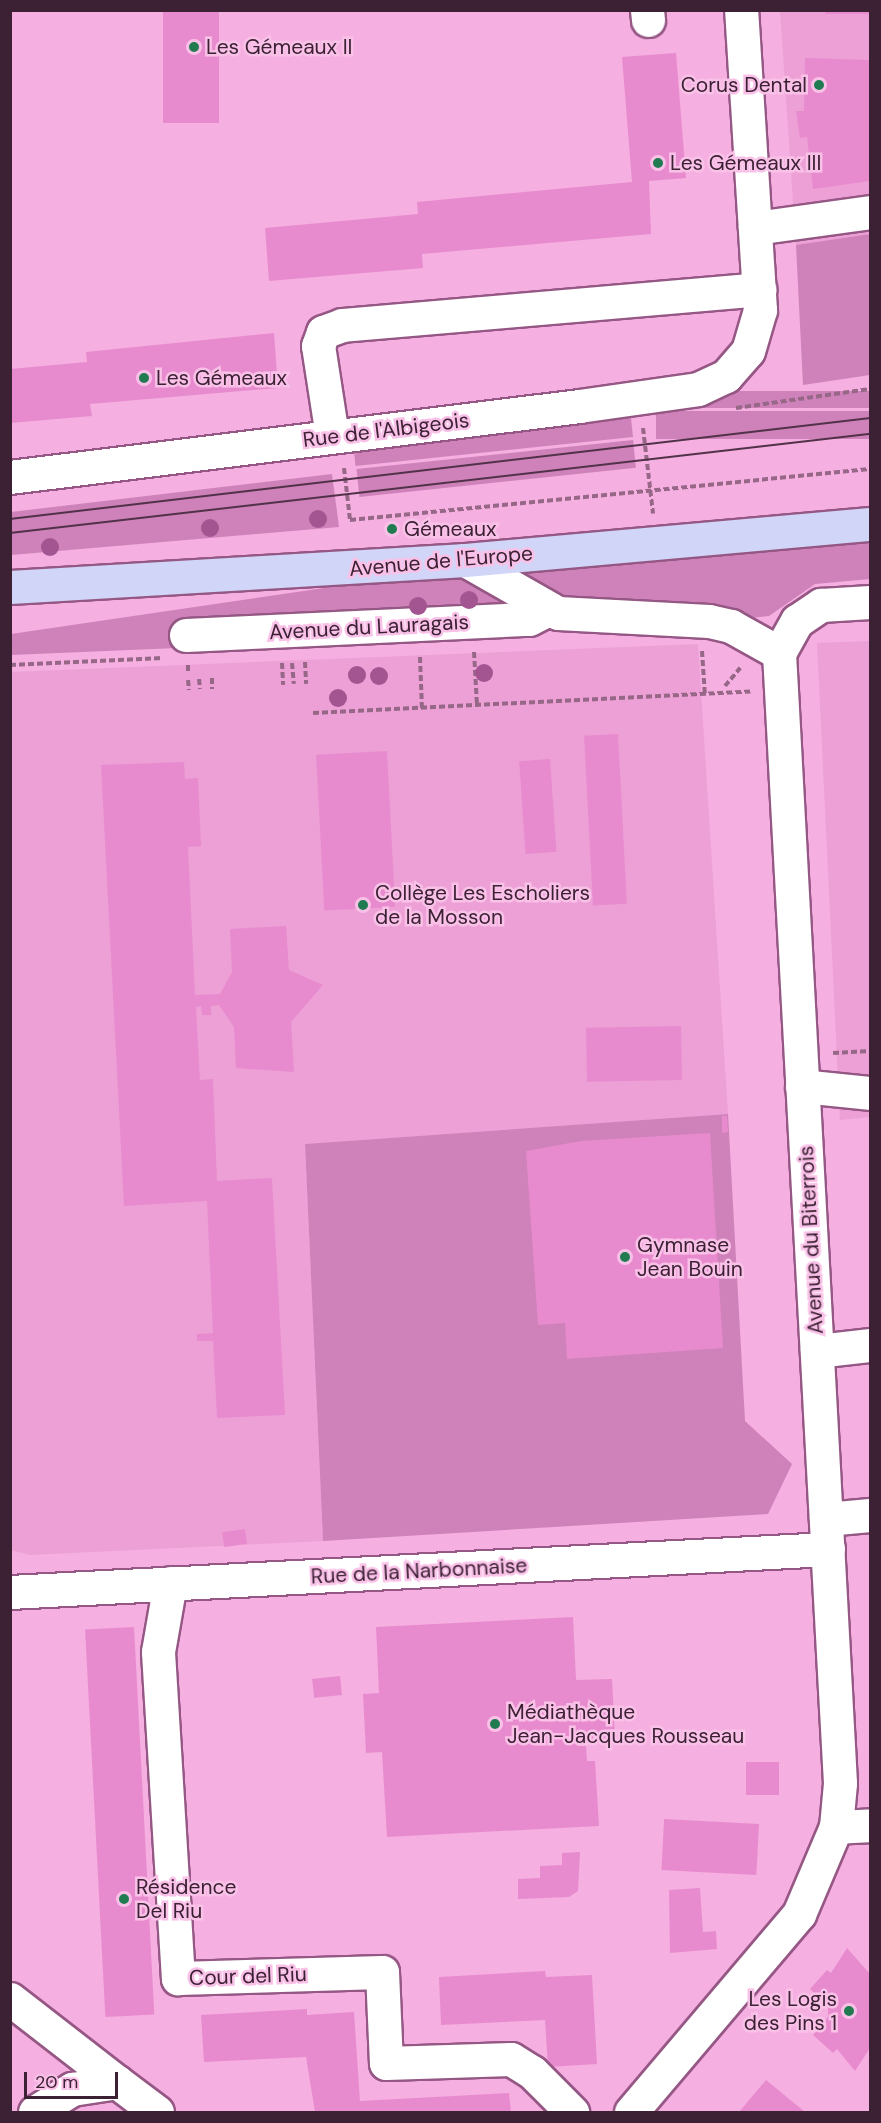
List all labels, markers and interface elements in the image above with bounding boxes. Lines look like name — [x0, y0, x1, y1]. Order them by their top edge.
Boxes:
place label: Les Gémeaux II — [206, 34, 352, 60]
marker: Les Gémeaux II — [187, 40, 201, 54]
place label: Corus Dental — [681, 72, 807, 98]
marker: Corus Dental — [812, 78, 826, 92]
place label: Les Gémeaux III — [670, 150, 821, 176]
marker: Les Gémeaux III — [651, 156, 665, 170]
place label: Les Gémeaux — [156, 365, 287, 391]
marker: Les Gémeaux — [137, 371, 151, 385]
street label: Rue de l'Albigeois — [301, 407, 471, 453]
place label: Gémeaux — [404, 516, 496, 542]
marker: Gémeaux — [385, 522, 399, 536]
street label: Avenue de l'Europe — [348, 540, 534, 582]
street label: Avenue du Lauragais — [268, 609, 470, 645]
place label: Collège Les Escholiers de la Mosson — [375, 880, 590, 930]
marker: Collège Les Escholiers de la Mosson — [356, 898, 370, 912]
street label: Avenue du Biterrois — [793, 1145, 829, 1335]
place label: Gymnase Jean Bouin — [637, 1232, 743, 1282]
marker: Gymnase Jean Bouin — [618, 1250, 632, 1264]
street label: Rue de la Narbonnaise — [310, 1553, 528, 1589]
place label: Médiathèque Jean-Jacques Rousseau — [507, 1699, 744, 1749]
marker: Médiathèque Jean-Jacques Rousseau — [488, 1717, 502, 1731]
place label: Résidence Del Riu — [136, 1874, 236, 1924]
marker: Résidence Del Riu — [117, 1892, 131, 1906]
street label: Cour del Riu — [189, 1961, 307, 1991]
place label: Les Logis des Pins 1 — [744, 1986, 837, 2036]
marker: Les Logis des Pins 1 — [842, 2004, 856, 2018]
scale bar — [27, 2060, 122, 2098]
text: 20 m — [35, 2070, 78, 2094]

